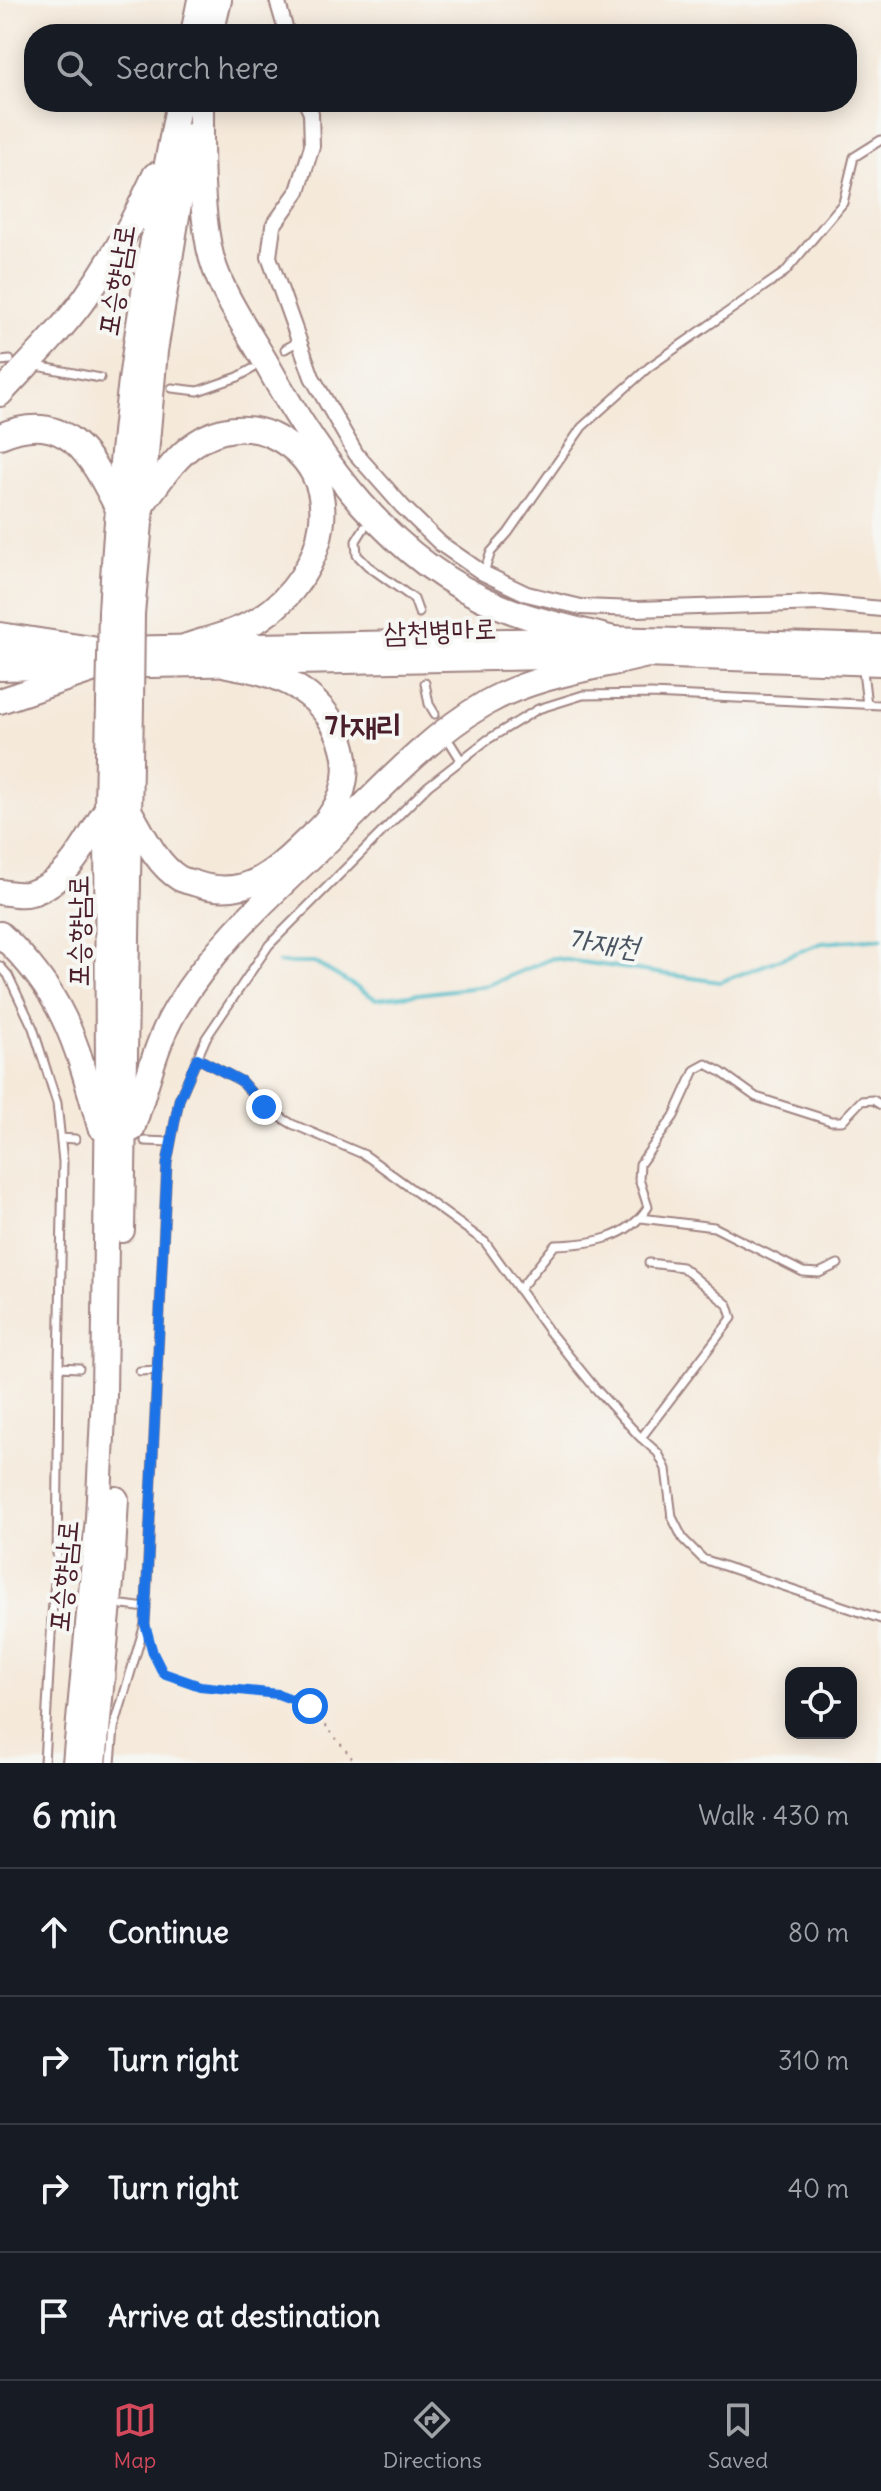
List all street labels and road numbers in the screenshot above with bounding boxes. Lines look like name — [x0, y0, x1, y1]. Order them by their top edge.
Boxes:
street label: 포승향남로 — [89, 222, 143, 338]
street label: 삼천병마로 — [383, 610, 497, 650]
street label: 포승향남로 — [60, 875, 96, 987]
street label: 포승향남로 — [40, 1518, 86, 1634]

